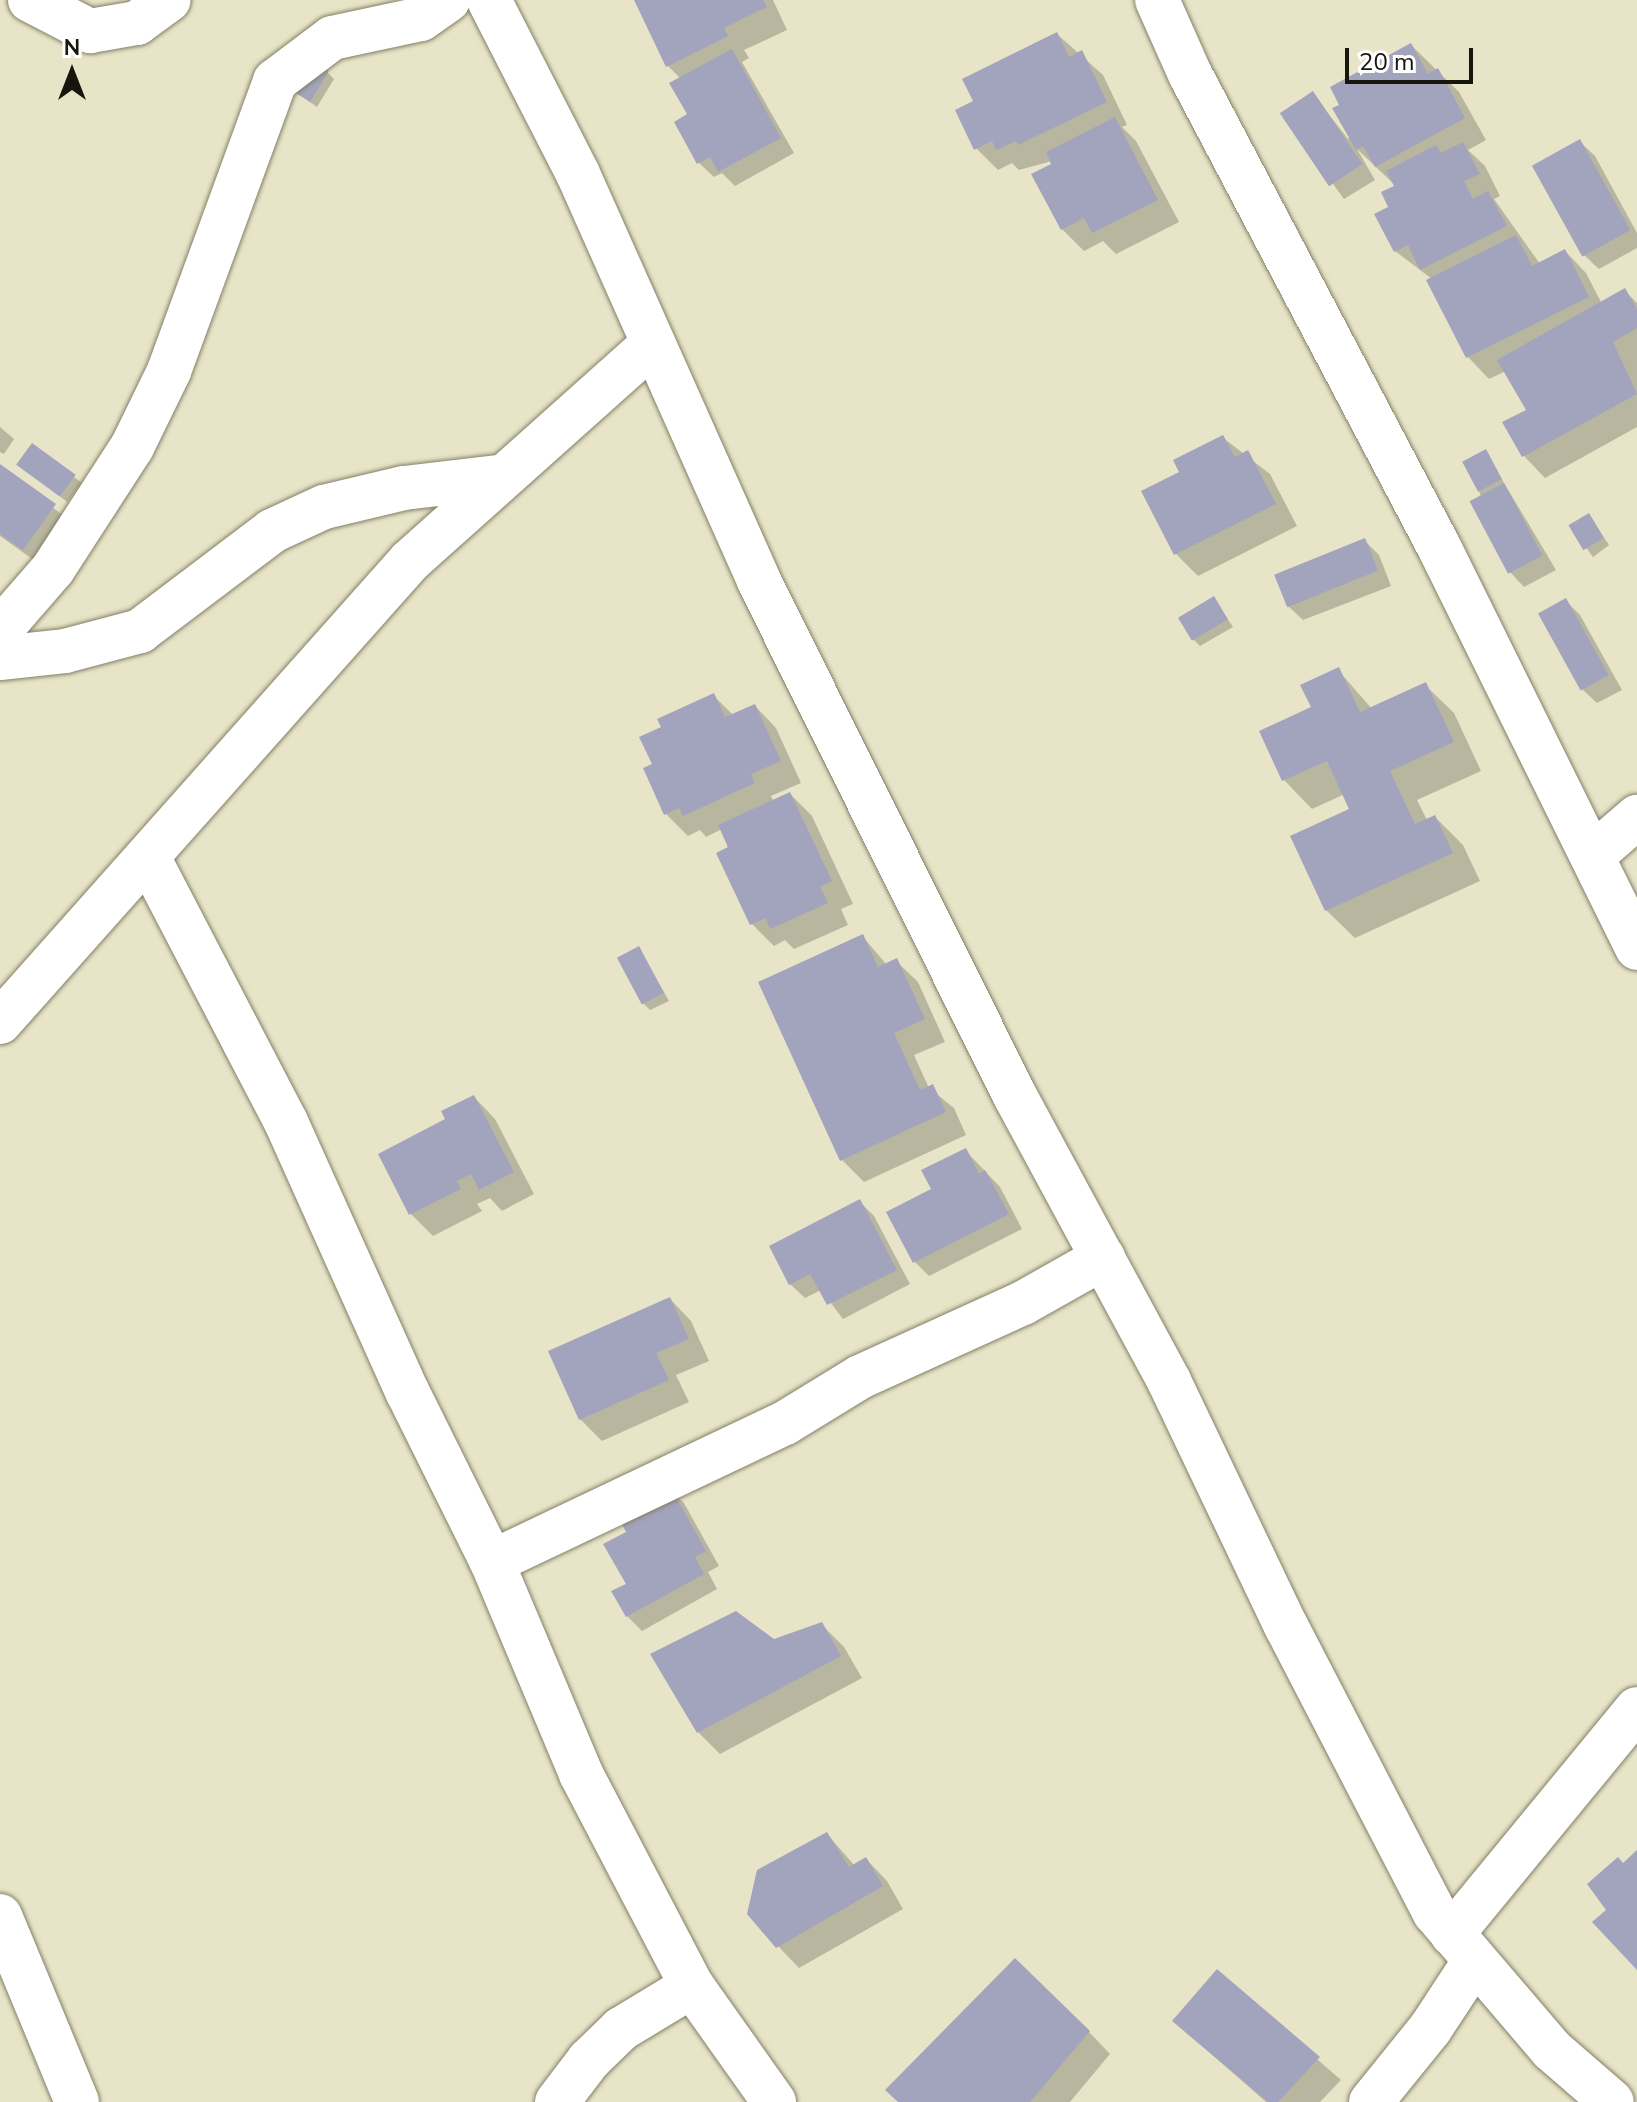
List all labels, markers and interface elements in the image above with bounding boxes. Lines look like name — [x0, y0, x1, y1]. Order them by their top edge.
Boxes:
north arrow — [32, 32, 112, 112]
scale bar — [1349, 32, 1477, 82]
text: N — [64, 33, 80, 63]
text: 20 m — [1359, 46, 1415, 78]

